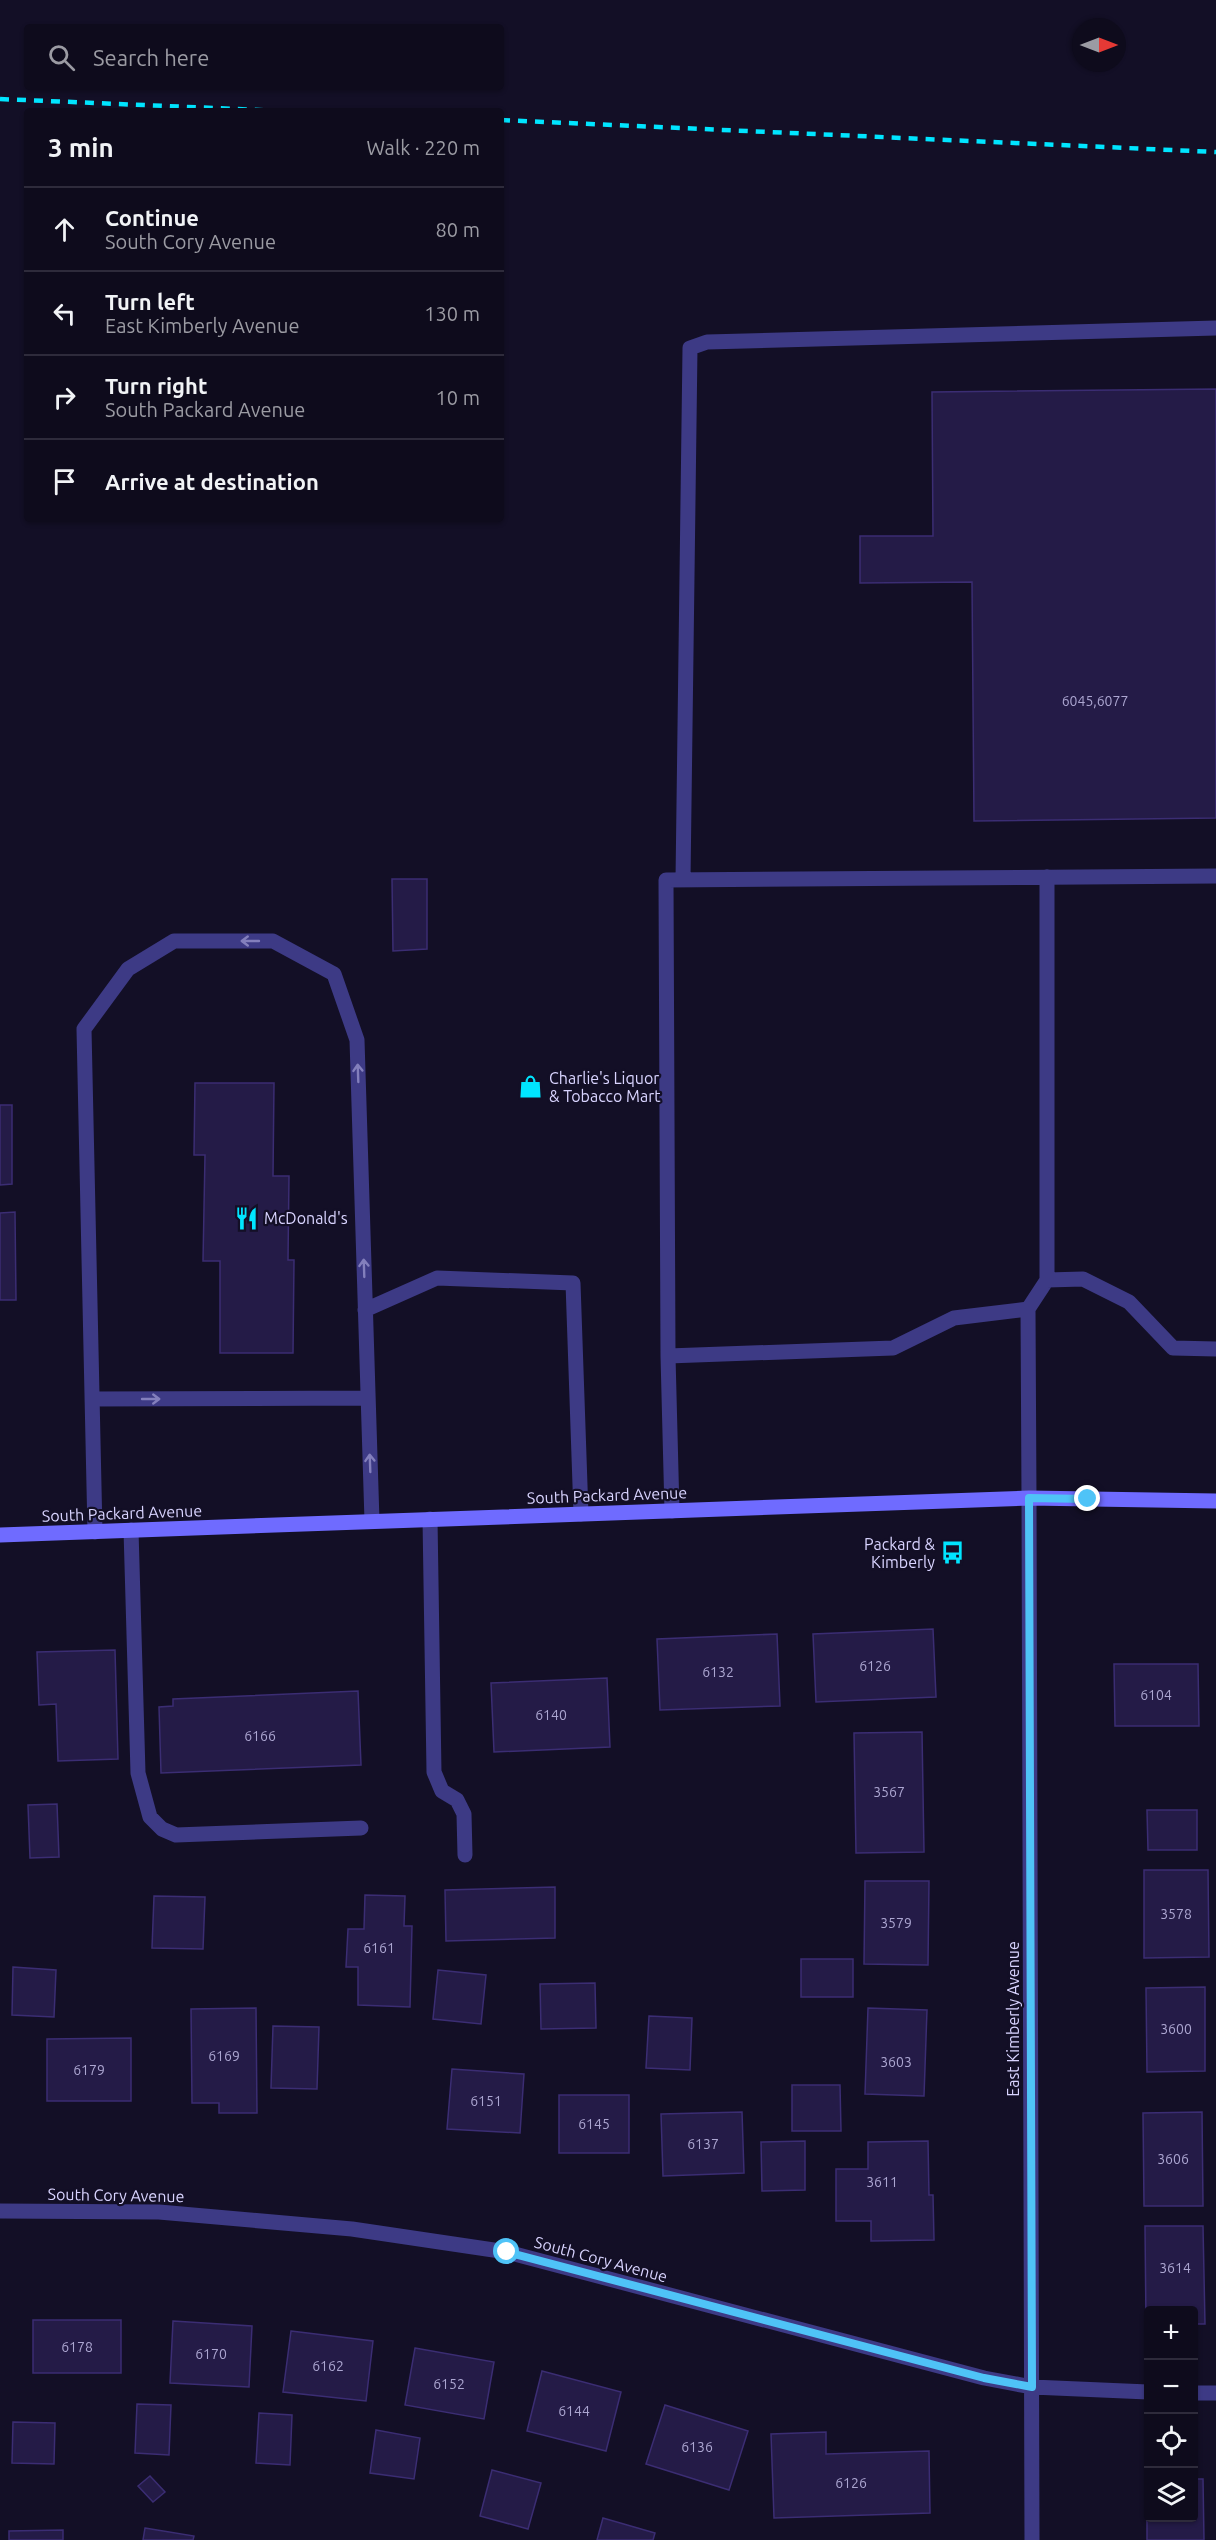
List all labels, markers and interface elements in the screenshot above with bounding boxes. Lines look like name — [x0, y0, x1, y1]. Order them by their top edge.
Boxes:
north arrow — [1072, 18, 1126, 72]
search box — [24, 24, 504, 90]
icon: search — [45, 41, 78, 74]
text: Search here — [93, 45, 209, 70]
text: 3 min — [48, 133, 114, 162]
text: Walk · 220 m — [367, 136, 480, 159]
text: Continue — [105, 205, 199, 230]
icon: ahead — [48, 213, 81, 246]
text: 80 m — [436, 218, 480, 241]
text: South Cory Avenue — [105, 230, 276, 253]
text: Turn left — [105, 289, 195, 314]
icon: left — [48, 297, 81, 330]
text: 130 m — [424, 302, 480, 325]
text: East Kimberly Avenue — [105, 314, 299, 337]
text: Turn right — [105, 373, 207, 398]
icon: right — [48, 381, 81, 414]
text: 10 m — [436, 386, 480, 409]
text: South Packard Avenue — [105, 398, 305, 421]
icon: arrive — [48, 465, 81, 498]
text: Arrive at destination — [105, 469, 319, 494]
house number: 6045,6077 — [1062, 693, 1128, 709]
one-way arrow — [241, 935, 261, 947]
one-way arrow — [352, 1064, 364, 1084]
place label: Charlie's Liquor & Tobacco Mart — [549, 1069, 661, 1105]
shop icon: Charlie's Liquor & Tobacco Mart — [518, 1074, 544, 1100]
restaurant icon: McDonald's — [233, 1205, 259, 1231]
place label: McDonald's — [264, 1209, 348, 1227]
one-way arrow — [358, 1259, 370, 1279]
one-way arrow — [140, 1393, 160, 1405]
one-way arrow — [364, 1454, 376, 1473]
street label: South Packard Avenue — [527, 1483, 687, 1507]
route end — [1074, 1485, 1100, 1511]
street label: South Packard Avenue — [42, 1501, 202, 1525]
place label: Packard & Kimberly — [864, 1535, 936, 1571]
bus stop icon: Packard & Kimberly — [940, 1540, 966, 1566]
house number: 6126 — [859, 1658, 891, 1674]
house number: 6132 — [702, 1664, 734, 1680]
house number: 6104 — [1140, 1687, 1172, 1703]
house number: 6140 — [535, 1707, 567, 1723]
house number: 6166 — [244, 1728, 276, 1744]
house number: 3567 — [873, 1784, 905, 1800]
house number: 3578 — [1160, 1906, 1192, 1922]
house number: 3579 — [880, 1915, 912, 1931]
house number: 6161 — [363, 1940, 395, 1956]
street label: East Kimberly Avenue — [1004, 1941, 1022, 2097]
house number: 3600 — [1160, 2021, 1192, 2037]
house number: 6169 — [208, 2048, 240, 2064]
house number: 3603 — [880, 2054, 912, 2070]
house number: 6179 — [73, 2062, 105, 2078]
house number: 6151 — [470, 2093, 502, 2109]
house number: 6145 — [578, 2116, 610, 2132]
house number: 6137 — [687, 2136, 719, 2152]
house number: 3606 — [1157, 2151, 1189, 2167]
house number: 3611 — [866, 2174, 898, 2190]
street label: South Cory Avenue — [47, 2185, 185, 2205]
street label: South Cory Avenue — [533, 2233, 669, 2285]
route start — [493, 2238, 519, 2264]
house number: 3614 — [1159, 2260, 1191, 2276]
map controls — [1144, 2306, 1198, 2522]
button: + — [1144, 2306, 1198, 2360]
house number: 6178 — [61, 2339, 93, 2355]
house number: 6170 — [195, 2346, 227, 2362]
house number: 6162 — [312, 2358, 344, 2374]
button: − — [1144, 2360, 1198, 2414]
house number: 6152 — [433, 2376, 465, 2392]
house number: 6144 — [558, 2403, 590, 2419]
button: locate — [1144, 2414, 1198, 2468]
house number: 6136 — [681, 2439, 713, 2455]
button: layers — [1144, 2468, 1198, 2522]
house number: 6126 — [835, 2475, 867, 2491]

